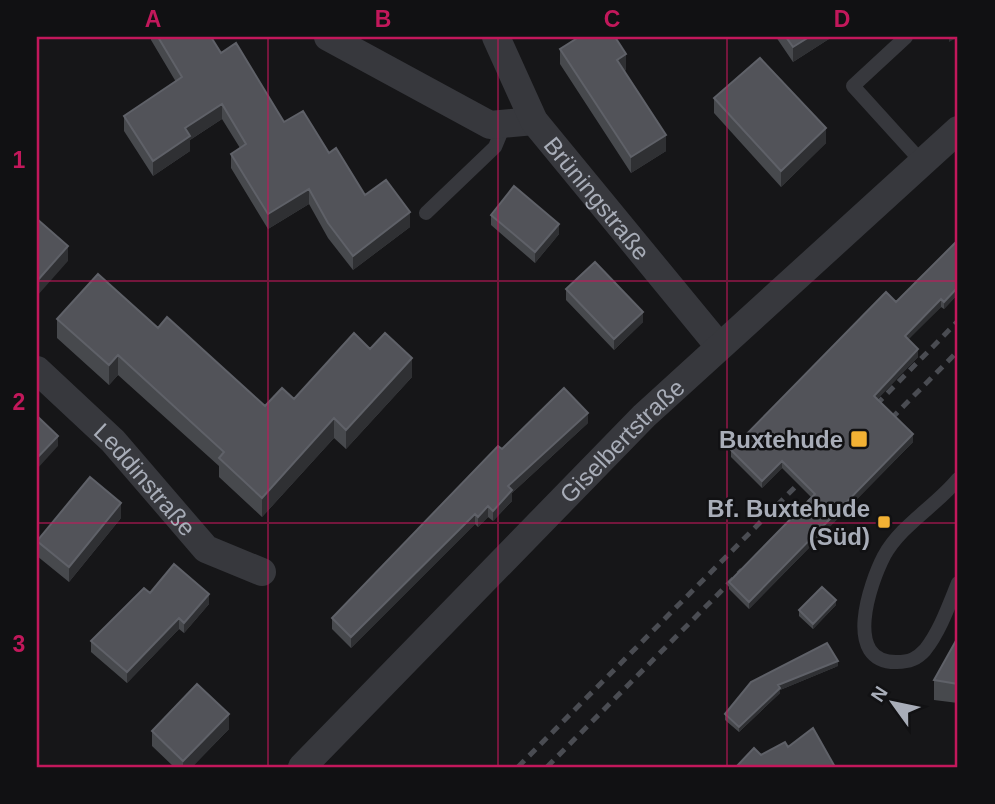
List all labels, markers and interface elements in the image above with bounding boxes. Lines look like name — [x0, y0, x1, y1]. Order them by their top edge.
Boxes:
text: A — [145, 6, 161, 32]
text: B — [375, 6, 391, 32]
text: C — [604, 6, 620, 32]
text: D — [834, 6, 850, 32]
street label: Brüningstraße — [539, 131, 656, 265]
text: 1 — [13, 147, 26, 173]
street label: Giselbertstraße — [554, 373, 689, 508]
text: 2 — [13, 389, 25, 415]
street label: Leddinstraße — [89, 417, 202, 541]
place label: Buxtehude — [719, 426, 843, 453]
marker: Buxtehude — [849, 429, 869, 449]
place label: Bf. Buxtehude (Süd) — [707, 495, 870, 550]
marker: Bf. Buxtehude (Süd) — [876, 514, 892, 530]
text: 3 — [13, 631, 25, 657]
north arrow — [858, 668, 928, 738]
text: N — [867, 683, 892, 705]

